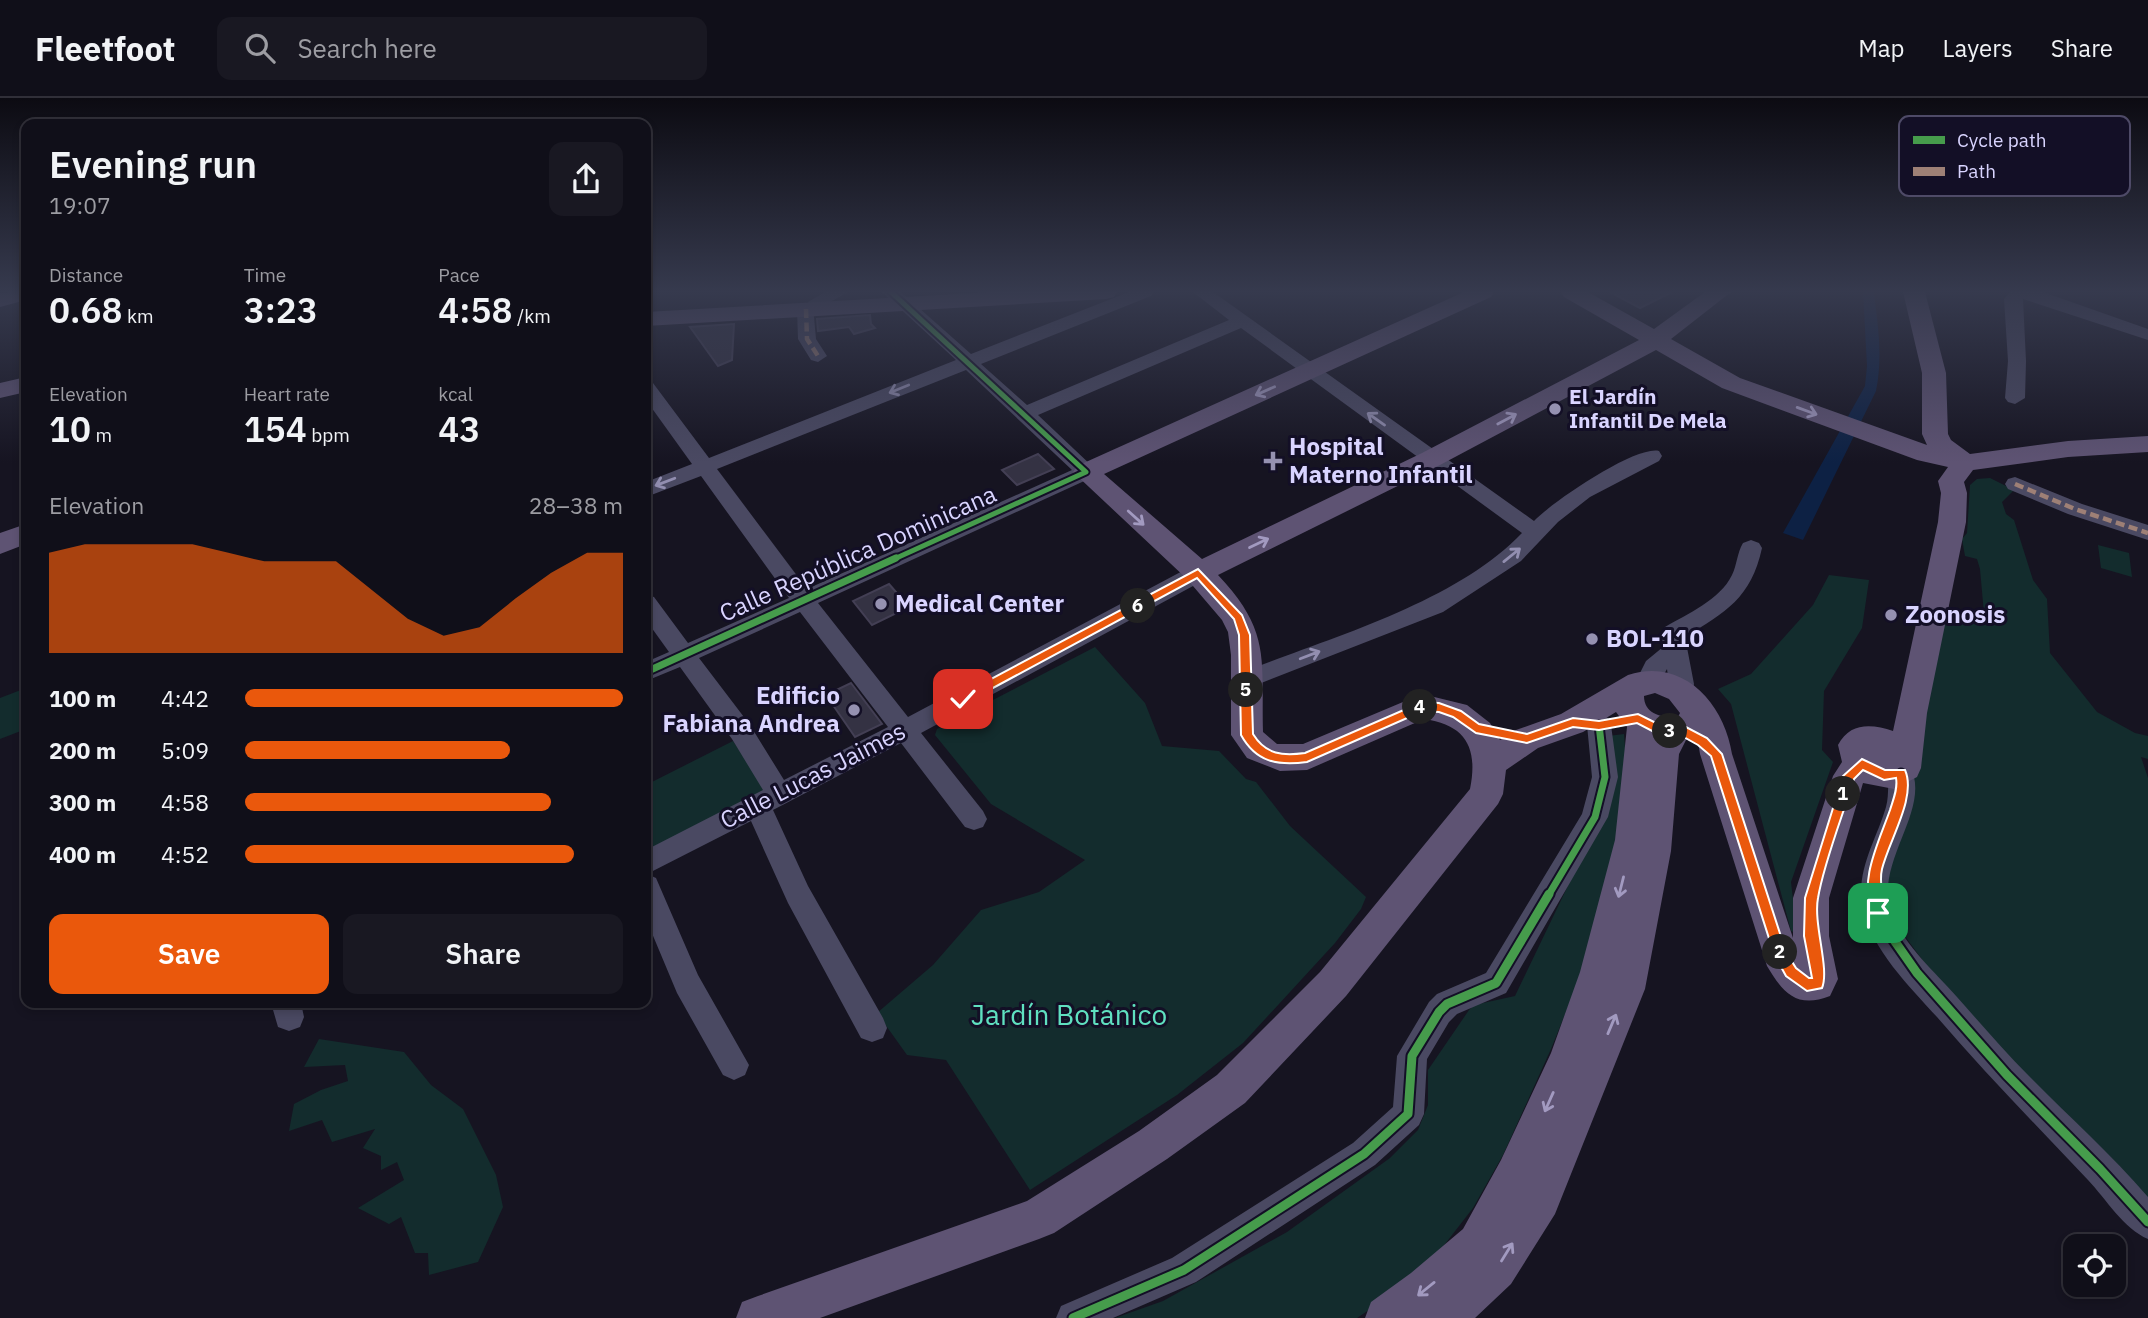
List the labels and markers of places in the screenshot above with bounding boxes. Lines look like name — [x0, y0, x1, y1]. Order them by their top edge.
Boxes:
place label: El Jardín Infantil De Mela — [1569, 382, 1727, 434]
marker: El Jardín Infantil De Mela — [1547, 401, 1563, 417]
place label: Hospital Materno Infantil — [1289, 430, 1473, 490]
marker: Hospital Materno Infantil — [1263, 451, 1283, 471]
place label: Medical Center — [895, 587, 1065, 619]
pin: 6 — [1120, 588, 1156, 624]
marker: Medical Center — [873, 596, 889, 612]
place label: Zoonosis — [1905, 598, 2005, 630]
marker: Zoonosis — [1883, 607, 1899, 623]
place label: BOL-110 — [1606, 622, 1704, 654]
marker: BOL-110 — [1584, 631, 1600, 647]
pin — [933, 669, 993, 729]
pin: 5 — [1228, 672, 1264, 708]
place label: Edificio Fabiana Andrea — [662, 679, 840, 739]
pin: 4 — [1402, 690, 1438, 724]
marker: Edificio Fabiana Andrea — [846, 702, 862, 718]
pin: 3 — [1652, 714, 1688, 748]
pin: 1 — [1826, 776, 1860, 812]
pin — [1848, 883, 1908, 943]
pin: 2 — [1762, 934, 1798, 970]

